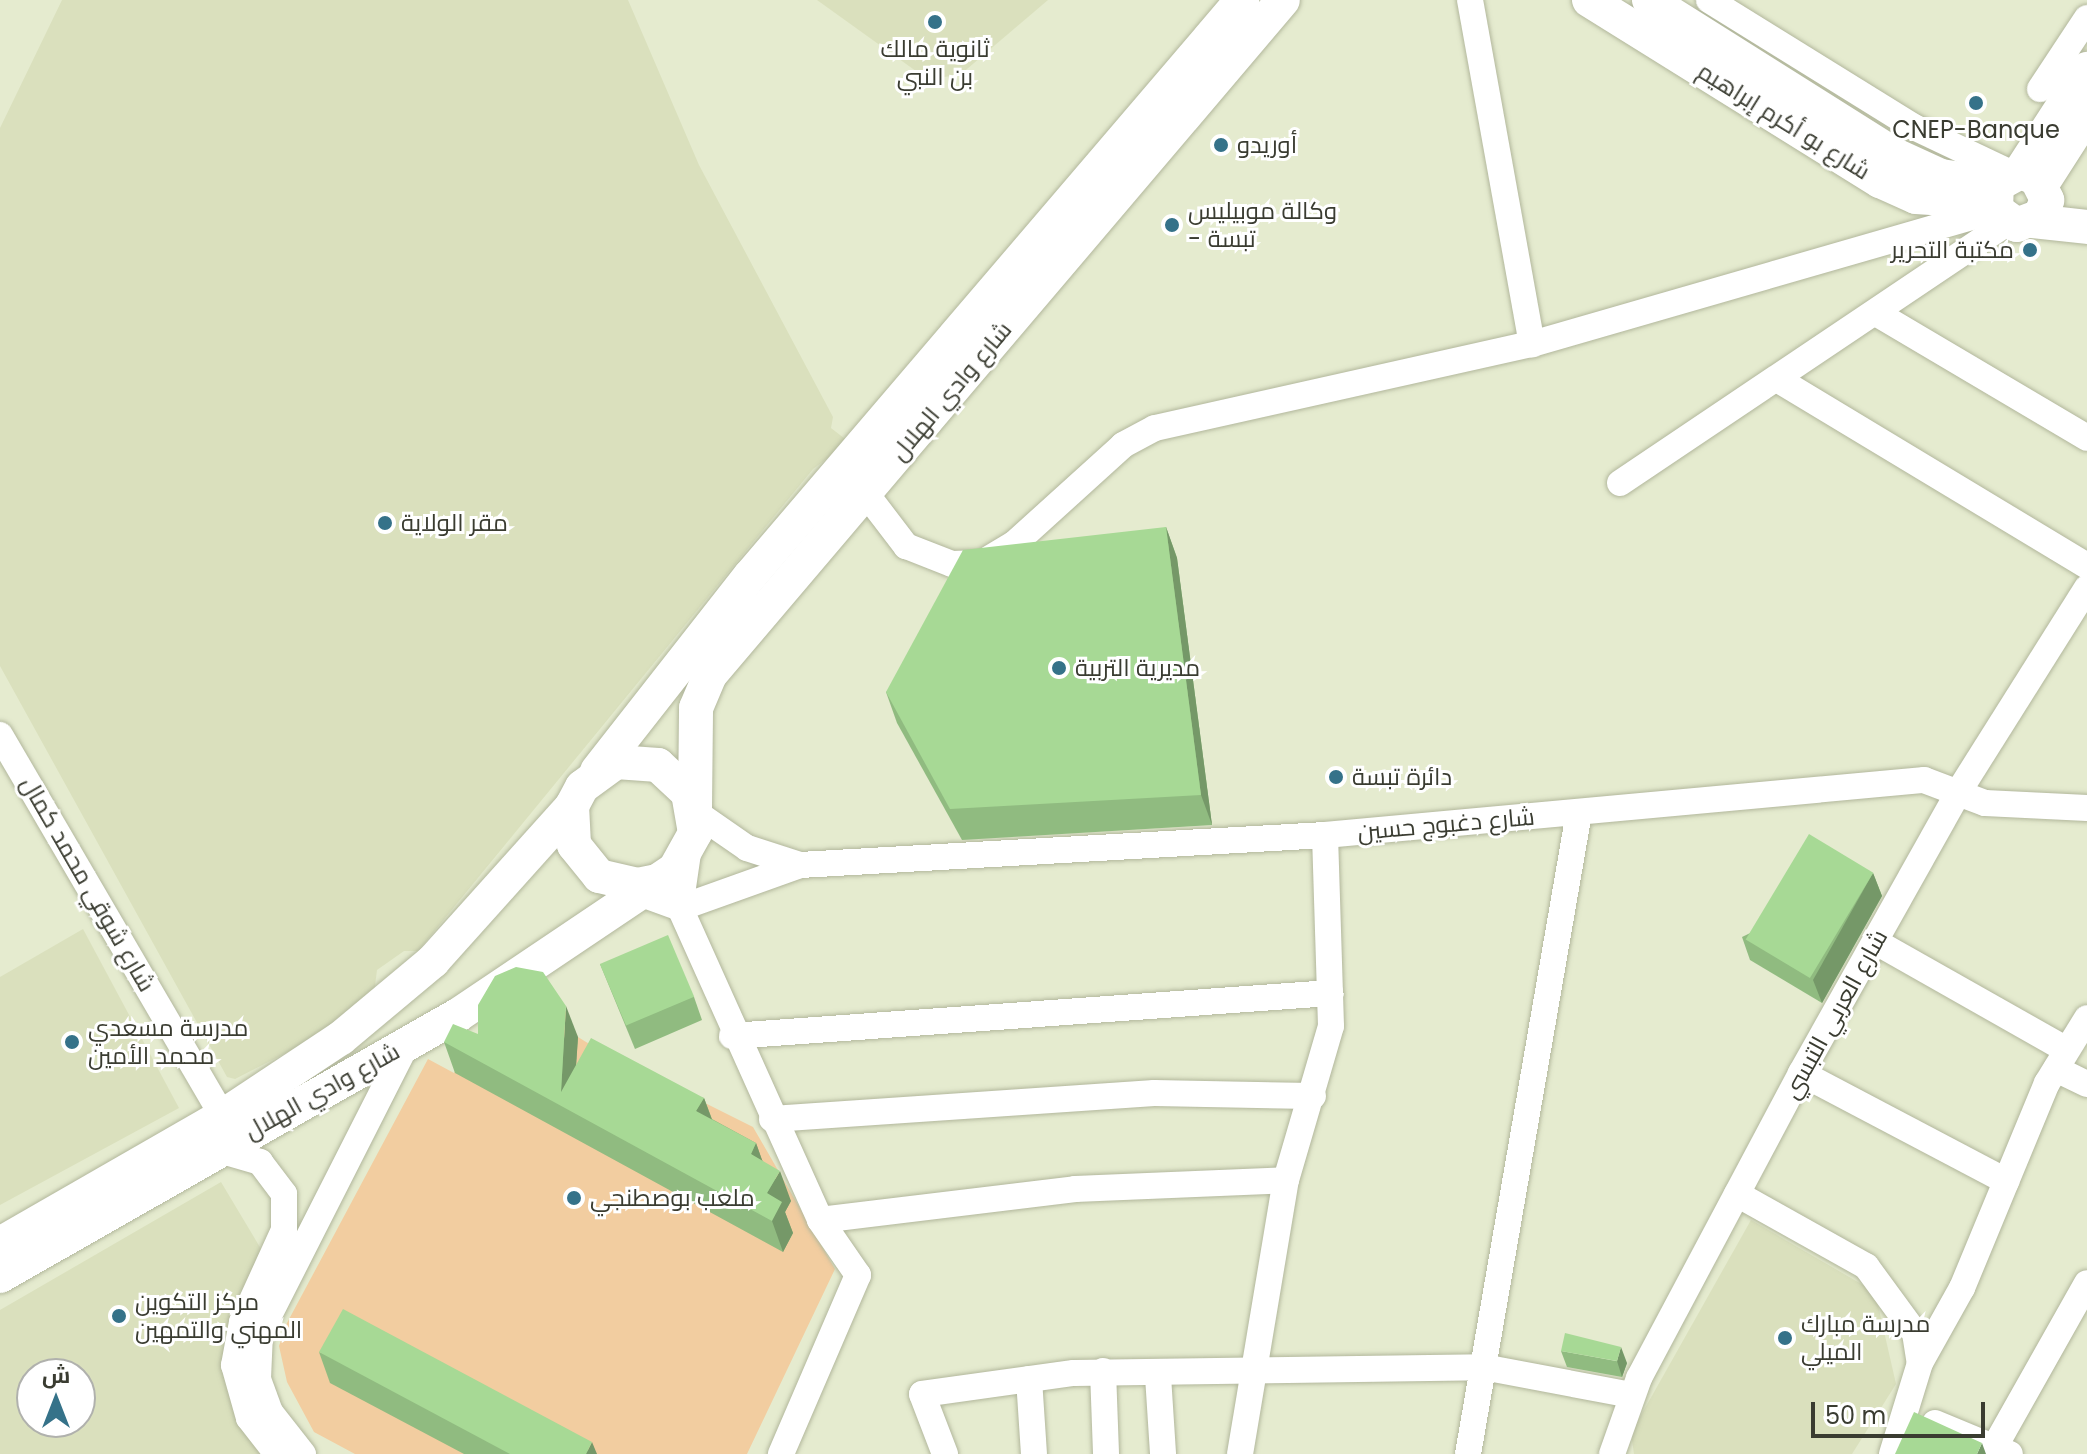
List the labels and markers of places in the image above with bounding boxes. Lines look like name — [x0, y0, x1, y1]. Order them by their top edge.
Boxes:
marker: ثانوية مالك بن النبي — [926, 13, 944, 31]
place label: ثانوية مالك بن النبي — [880, 35, 990, 91]
marker: CNEP-Banque — [1967, 94, 1985, 112]
place label: CNEP-Banque — [1892, 116, 2060, 144]
place label: أوريدو — [1237, 131, 1297, 159]
marker: أوريدو — [1212, 136, 1230, 154]
place label: وكالة موبيليس - تبسة — [1188, 197, 1337, 253]
marker: وكالة موبيليس - تبسة — [1163, 216, 1181, 234]
place label: مكتبة التحرير — [1891, 236, 2014, 264]
marker: مكتبة التحرير — [2021, 241, 2039, 259]
place label: مقر الولاية — [401, 509, 508, 537]
marker: مقر الولاية — [376, 514, 394, 532]
place label: مديرية التربية — [1075, 654, 1200, 682]
marker: مديرية التربية — [1050, 659, 1068, 677]
place label: دائرة تبسة — [1352, 763, 1452, 791]
marker: دائرة تبسة — [1327, 768, 1345, 786]
place label: مدرسة مسعدي محمد الأمين — [88, 1014, 248, 1070]
marker: مدرسة مسعدي محمد الأمين — [63, 1033, 81, 1051]
place label: ملعب بوصطنجي — [590, 1184, 755, 1212]
marker: ملعب بوصطنجي — [565, 1189, 583, 1207]
place label: مركز التكوين المهني والتمهين — [135, 1288, 302, 1344]
marker: مركز التكوين المهني والتمهين — [110, 1307, 128, 1325]
place label: مدرسة مبارك الميلي — [1801, 1310, 1930, 1366]
marker: مدرسة مبارك الميلي — [1776, 1329, 1794, 1347]

